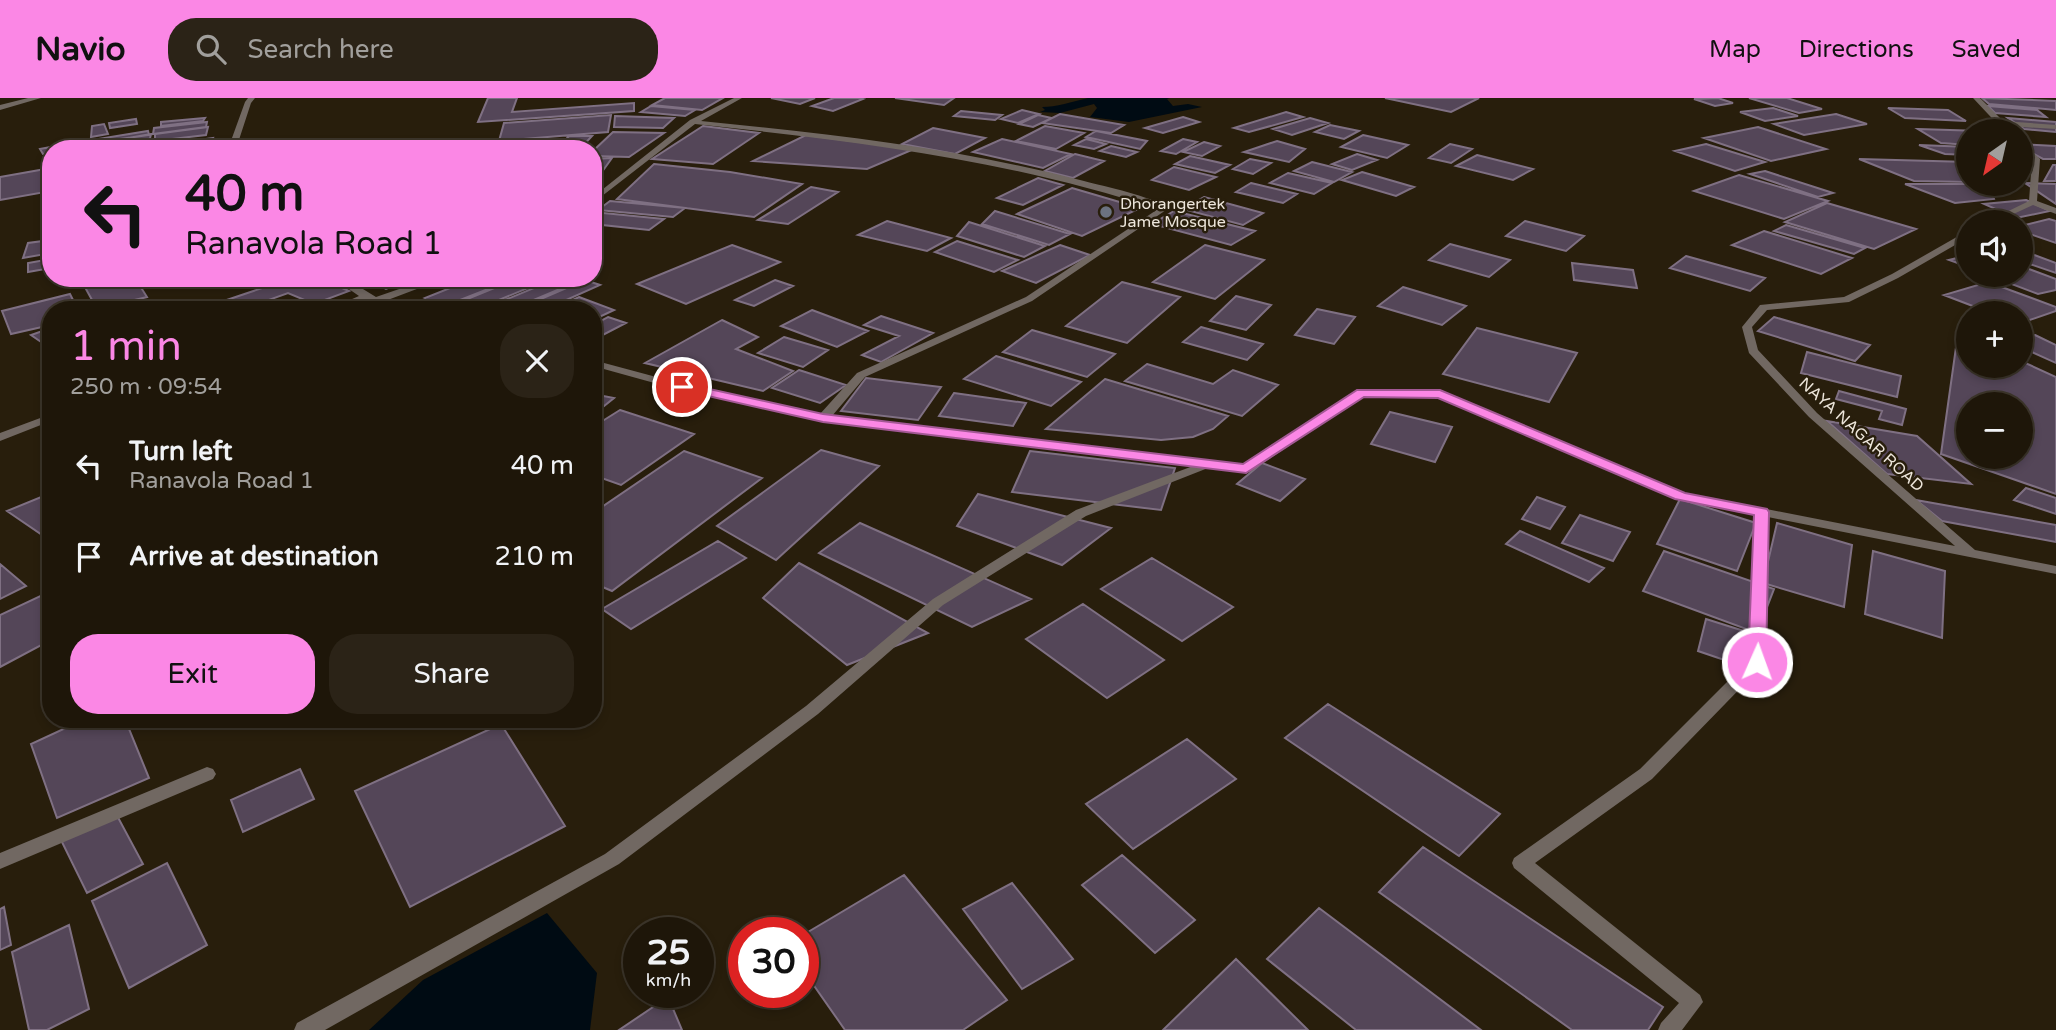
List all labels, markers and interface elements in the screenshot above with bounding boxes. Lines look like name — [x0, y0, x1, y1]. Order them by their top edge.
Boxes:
search box — [168, 18, 658, 81]
text: Navio — [35, 30, 126, 69]
icon: search — [192, 30, 230, 68]
text: Search here — [248, 34, 394, 65]
text: Map — [1709, 35, 1761, 64]
text: Directions — [1799, 35, 1914, 64]
text: Saved — [1952, 35, 2021, 64]
north arrow — [1956, 119, 2034, 196]
map controls — [1956, 119, 2033, 469]
text: 40 m — [185, 165, 304, 224]
icon: left — [70, 168, 161, 259]
place label: Dhorangertek Jame Mosque — [1120, 194, 1226, 232]
marker: Dhorangertek Jame Mosque — [1098, 204, 1114, 220]
button: sound — [1956, 210, 2033, 287]
text: Ranavola Road 1 — [185, 225, 442, 263]
button: + — [1956, 301, 2033, 378]
text: 1 min — [70, 321, 182, 372]
button: close — [500, 324, 574, 398]
pin — [652, 357, 712, 417]
icon: arrive — [663, 368, 701, 406]
text: 250 m · 09:54 — [70, 373, 222, 401]
street label: NAYA NAGAR ROAD — [1795, 373, 1928, 496]
button: − — [1956, 392, 2033, 469]
text: Turn left — [129, 436, 232, 467]
icon: left — [70, 447, 108, 485]
text: 40 m — [511, 450, 574, 481]
text: Ranavola Road 1 — [129, 467, 314, 495]
icon: arrive — [70, 538, 108, 576]
text: Arrive at destination — [129, 541, 379, 572]
text: 210 m — [494, 541, 574, 572]
position arrow — [1720, 625, 1794, 699]
button: Exit — [70, 634, 315, 714]
button: Share — [329, 634, 574, 714]
speed limit sign: 30 — [728, 917, 819, 1008]
text: 25 — [647, 932, 690, 974]
text: km/h — [646, 969, 691, 991]

